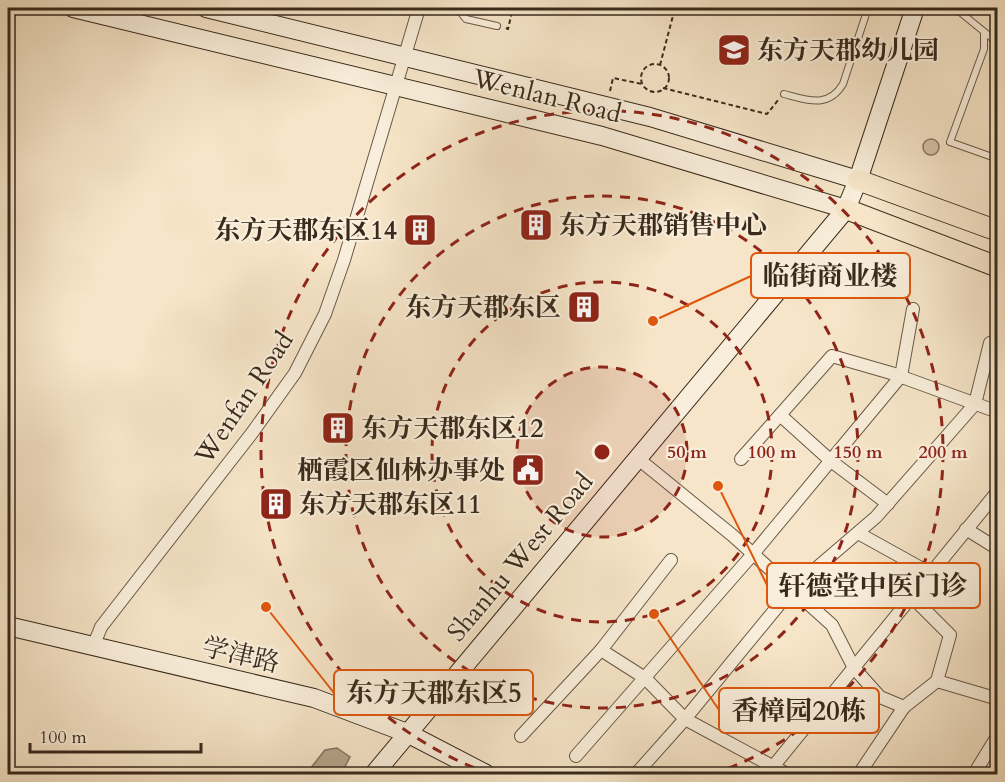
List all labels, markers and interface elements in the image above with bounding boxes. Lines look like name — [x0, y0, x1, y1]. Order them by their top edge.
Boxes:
school or university icon: 东方天郡幼儿园 — [716, 32, 752, 68]
place label: 东方天郡幼儿园 — [757, 33, 939, 68]
street label: Wenlan Road — [468, 60, 625, 131]
building icon: 东方天郡销售中心 — [518, 207, 554, 243]
place label: 东方天郡销售中心 — [559, 208, 767, 243]
building icon: 东方天郡东区14 — [402, 212, 438, 248]
place label: 东方天郡东区14 — [214, 213, 397, 248]
callout: 临街商业楼 — [751, 253, 910, 298]
text: 临街商业楼 — [763, 258, 898, 295]
building icon: 东方天郡东区 — [566, 289, 602, 325]
place label: 东方天郡东区 — [405, 290, 561, 325]
street label: Wenfan Road — [186, 325, 301, 472]
building icon: 东方天郡东区12 — [320, 410, 356, 446]
place label: 东方天郡东区12 — [361, 411, 544, 446]
text: 50 m — [667, 440, 707, 465]
text: 100 m — [747, 440, 797, 465]
text: 150 m — [833, 440, 883, 465]
text: 200 m — [918, 440, 968, 465]
centre of rings — [592, 442, 612, 462]
public building icon: 栖霞区仙林办事处 — [510, 452, 546, 488]
place label: 栖霞区仙林办事处 — [297, 453, 505, 488]
street label: Shanhu West Road — [439, 465, 601, 649]
building icon: 东方天郡东区11 — [258, 486, 294, 522]
place label: 东方天郡东区11 — [299, 487, 482, 522]
callout: 轩德堂中医门诊 — [767, 563, 980, 608]
text: 轩德堂中医门诊 — [779, 568, 968, 605]
street label: 学津路 — [199, 629, 283, 681]
callout: 东方天郡东区5 — [334, 670, 533, 715]
text: 东方天郡东区5 — [346, 675, 522, 712]
callout: 香樟园20栋 — [719, 688, 879, 733]
text: 香樟园20栋 — [731, 693, 867, 730]
scale bar — [30, 716, 201, 754]
text: 100 m — [39, 725, 87, 750]

